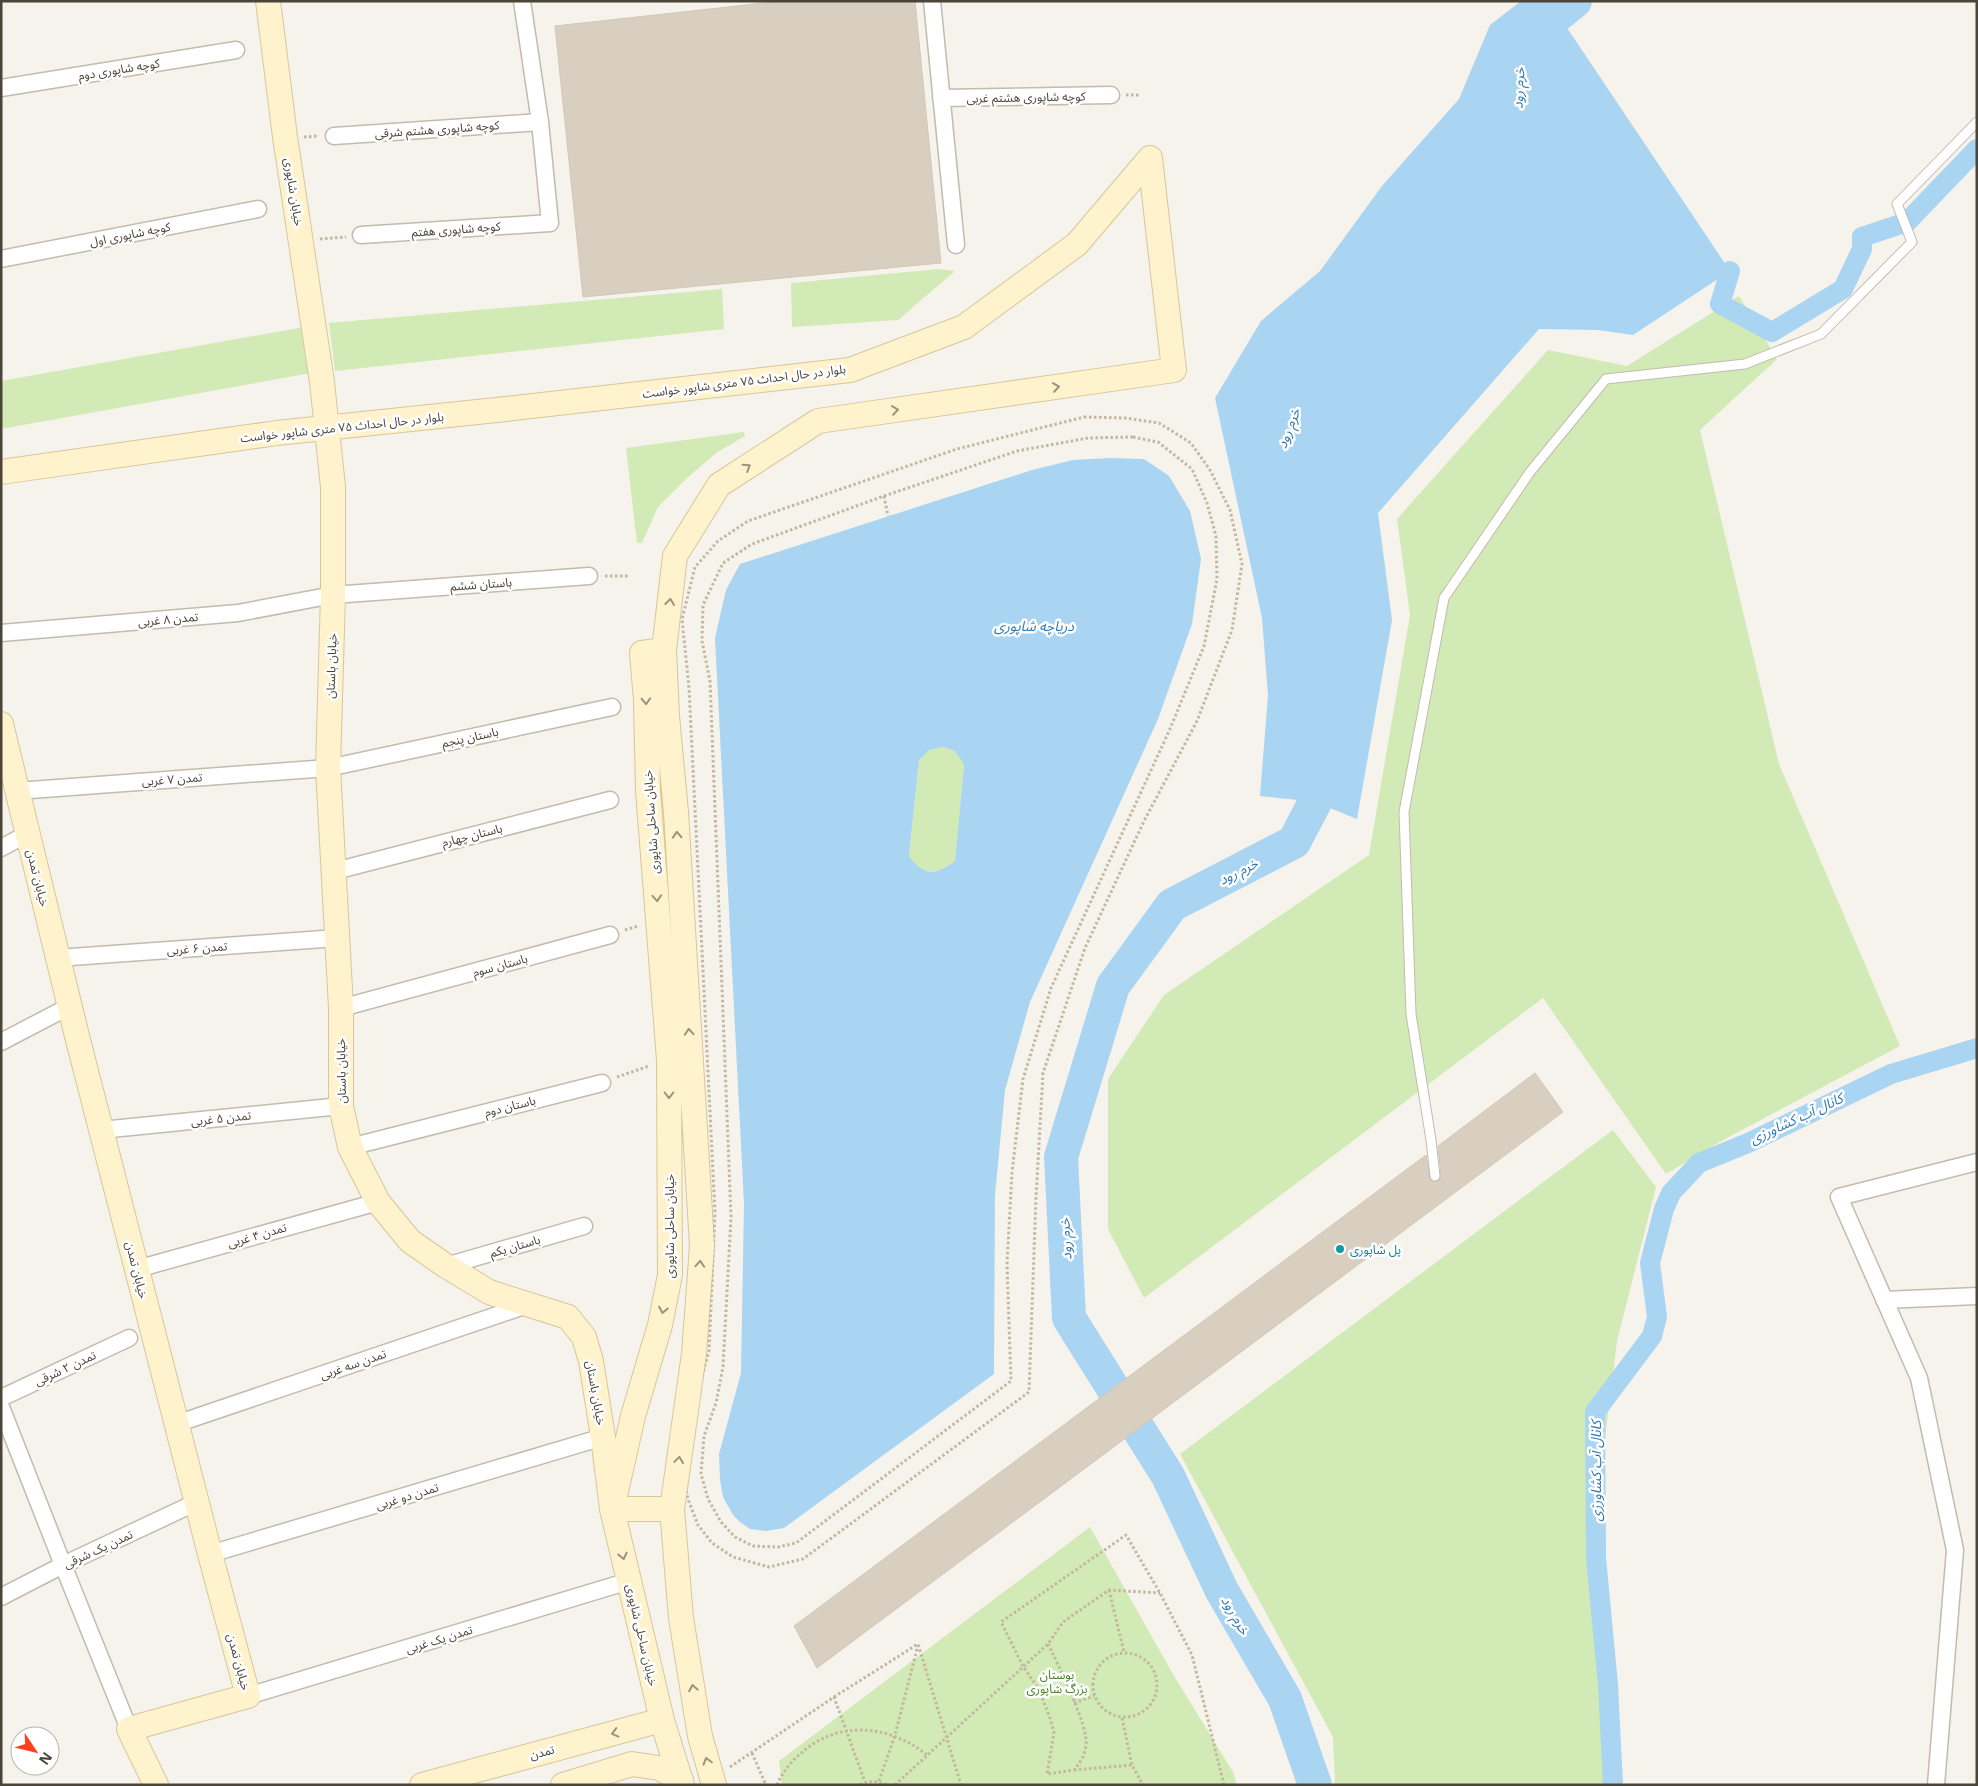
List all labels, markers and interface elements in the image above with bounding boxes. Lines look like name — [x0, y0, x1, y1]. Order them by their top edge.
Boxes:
street label: کوچه شاپوری دوم — [77, 54, 162, 85]
water label: خرم رود — [1507, 66, 1531, 109]
street label: کوچه شاپوری هشتم غربی — [966, 87, 1087, 108]
street label: کوچه شاپوری هشتم شرقی — [374, 116, 501, 143]
street label: خیابان شاپوری — [280, 157, 308, 227]
street label: کوچه شاپوری هفتم — [411, 217, 502, 242]
street label: کوچه شاپوری اول — [88, 218, 173, 250]
street label: بلوار در حال احداث ۷۵ متری شاپور خواست — [641, 360, 847, 402]
one-way arrow — [1052, 382, 1060, 393]
water label: خرم رود — [1272, 404, 1306, 452]
one-way arrow — [891, 405, 899, 416]
street label: بلوار در حال احداث ۷۵ متری شاپور خواست — [239, 408, 445, 446]
one-way arrow — [741, 464, 750, 473]
street label: باستان ششم — [450, 573, 512, 596]
one-way arrow — [664, 597, 675, 605]
street label: تمدن ۸ غربی — [137, 608, 199, 630]
water label: دریاچه شاپوری — [994, 616, 1074, 636]
street label: خیابان باستان — [321, 633, 341, 699]
one-way arrow — [641, 697, 652, 705]
street label: باستان پنجم — [440, 723, 500, 752]
street label: تمدن ۷ غربی — [141, 768, 203, 790]
street label: خیابان ساحلی شاپوری — [639, 769, 663, 875]
street label: باستان چهارم — [440, 819, 504, 852]
one-way arrow — [672, 831, 683, 839]
street label: خیابان تمدن — [23, 848, 53, 908]
water label: خرم رود — [1215, 853, 1262, 891]
one-way arrow — [651, 895, 662, 903]
street label: تمدن ۶ غربی — [166, 937, 228, 959]
street label: باستان سوم — [471, 950, 530, 981]
one-way arrow — [684, 1028, 695, 1036]
street label: خیابان باستان — [332, 1038, 350, 1104]
water label: کانال آب کشاورزی — [1746, 1087, 1849, 1148]
street label: باستان دوم — [483, 1091, 538, 1122]
one-way arrow — [664, 1092, 674, 1100]
street label: تمدن ۵ غربی — [190, 1106, 253, 1130]
street label: خیابان ساحلی شاپوری — [661, 1174, 678, 1278]
water label: خرم رود — [1054, 1217, 1078, 1260]
street label: تمدن ۴ غربی — [225, 1218, 289, 1252]
street label: باستان یکم — [488, 1231, 543, 1262]
street label: خیابان تمدن — [122, 1240, 152, 1300]
place label: پل شاپوری — [1350, 1241, 1401, 1258]
marker: پل شاپوری — [1334, 1243, 1346, 1255]
one-way arrow — [695, 1260, 706, 1268]
one-way arrow — [659, 1305, 669, 1314]
street label: تمدن سه غربی — [318, 1345, 389, 1383]
street label: تمدن ۲ شرقی — [31, 1346, 99, 1390]
street label: خیابان باستان — [582, 1359, 610, 1427]
water label: کانال آب کشاورزی — [1586, 1417, 1605, 1521]
one-way arrow — [673, 1456, 683, 1465]
street label: تمدن دو غربی — [373, 1478, 441, 1514]
street label: تمدن یک شرقی — [61, 1525, 136, 1572]
one-way arrow — [617, 1552, 628, 1561]
street label: خیابان ساحلی شاپوری — [622, 1582, 662, 1688]
water label: خرم رود — [1216, 1592, 1255, 1639]
street label: تمدن یک غربی — [403, 1621, 475, 1657]
street label: خیابان تمدن — [223, 1632, 255, 1692]
park label: بوستان بزرگ شاپوری — [1026, 1666, 1088, 1697]
one-way arrow — [689, 1684, 699, 1693]
north arrow — [10, 1726, 60, 1776]
one-way arrow — [610, 1727, 619, 1738]
street label: تمدن — [528, 1740, 557, 1763]
text: N — [35, 1749, 57, 1769]
one-way arrow — [703, 1757, 713, 1765]

